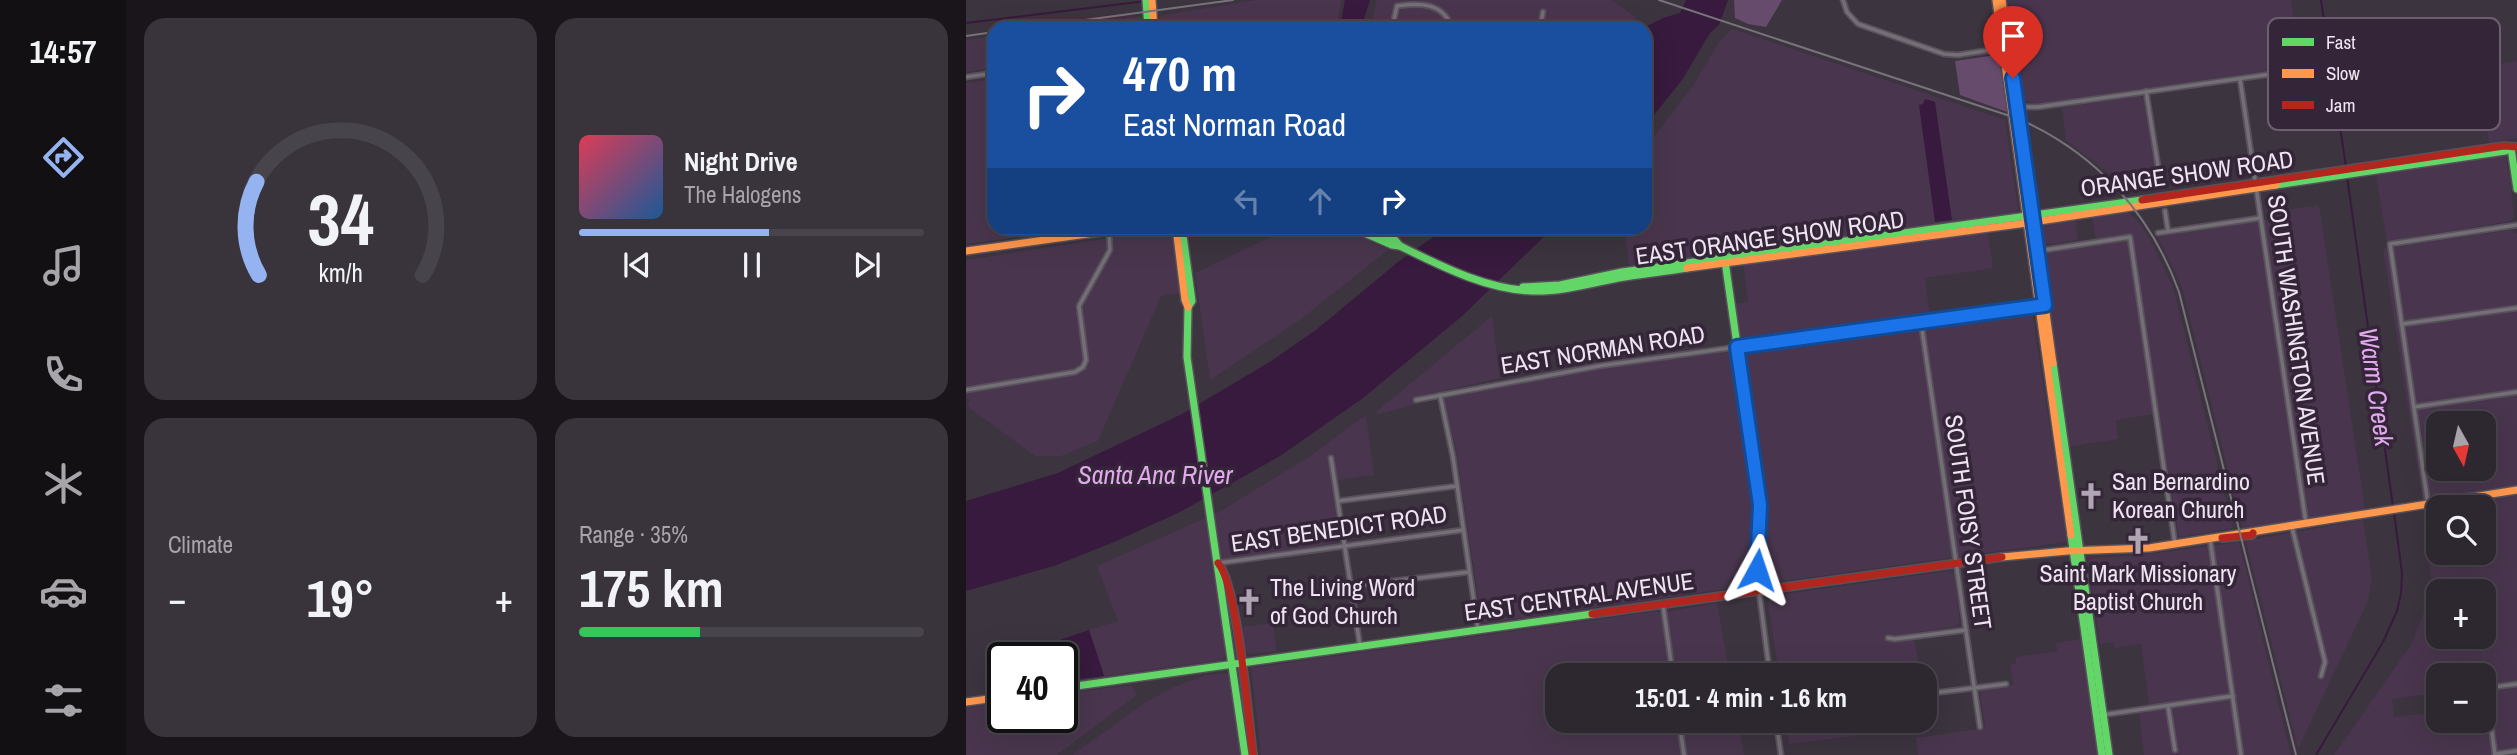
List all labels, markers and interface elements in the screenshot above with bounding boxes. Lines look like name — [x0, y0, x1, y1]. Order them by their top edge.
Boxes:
pin — [1983, 6, 2043, 78]
icon: arrive — [1994, 17, 2032, 55]
legend — [2268, 18, 2500, 130]
text: Fast — [2326, 29, 2356, 55]
text: 14:57 — [29, 30, 97, 73]
text: 470 m — [1123, 40, 1237, 106]
icon: right — [1008, 49, 1099, 140]
text: Slow — [2326, 60, 2361, 86]
text: Jam — [2326, 92, 2355, 118]
text: East Norman Road — [1123, 103, 1346, 146]
icon: directions — [39, 133, 88, 182]
street label: ORANGE SHOW ROAD — [2079, 142, 2295, 204]
text: Night Drive — [684, 144, 798, 179]
text: 34 — [307, 171, 374, 269]
text: The Halogens — [684, 179, 801, 210]
icon: left — [1228, 182, 1266, 220]
icon: ahead — [1301, 182, 1339, 220]
icon: right — [1374, 182, 1412, 220]
street label: SOUTH WASHINGTON AVENUE — [2261, 193, 2333, 487]
street label: EAST ORANGE SHOW ROAD — [1634, 202, 1906, 272]
icon: music — [39, 241, 88, 290]
icon: previous — [618, 246, 656, 284]
icon: pause — [733, 246, 771, 284]
icon: next — [848, 246, 886, 284]
text: km/h — [318, 256, 363, 290]
street label: EAST NORMAN ROAD — [1498, 317, 1707, 381]
water label: Warm Creek — [2351, 325, 2402, 450]
icon: phone — [39, 350, 88, 399]
north arrow — [2426, 411, 2496, 481]
map controls — [2426, 411, 2496, 733]
street label: SOUTH FOISY STREET — [1938, 413, 2000, 631]
water label: Santa Ana River — [1077, 457, 1233, 492]
icon: climate — [39, 459, 88, 508]
place label: San Bernardino Korean Church — [2112, 465, 2250, 525]
church icon: San Bernardino Korean Church — [2076, 481, 2106, 511]
button: search — [2426, 495, 2496, 565]
street label: EAST BENEDICT ROAD — [1229, 497, 1449, 559]
text: Range · 35% — [579, 519, 688, 550]
church icon: Saint Mark Missionary Baptist Church — [2123, 526, 2153, 556]
text: Climate — [168, 529, 233, 560]
position arrow — [1720, 533, 1794, 607]
text: 175 km — [579, 553, 724, 623]
place label: Saint Mark Missionary Baptist Church — [2040, 557, 2237, 617]
text: 19° — [306, 563, 375, 633]
street label: EAST CENTRAL AVENUE — [1462, 564, 1696, 628]
icon: car — [39, 567, 88, 616]
place label: The Living Word of God Church — [1270, 571, 1415, 631]
text: − — [168, 573, 186, 624]
text: + — [495, 573, 513, 624]
button: + — [2426, 579, 2496, 649]
church icon: The Living Word of God Church — [1234, 587, 1264, 617]
speed limit sign: 40 — [987, 642, 1078, 733]
button: − — [2426, 663, 2496, 733]
icon: filters — [39, 676, 88, 725]
text: 15:01 · 4 min · 1.6 km — [1635, 680, 1847, 715]

